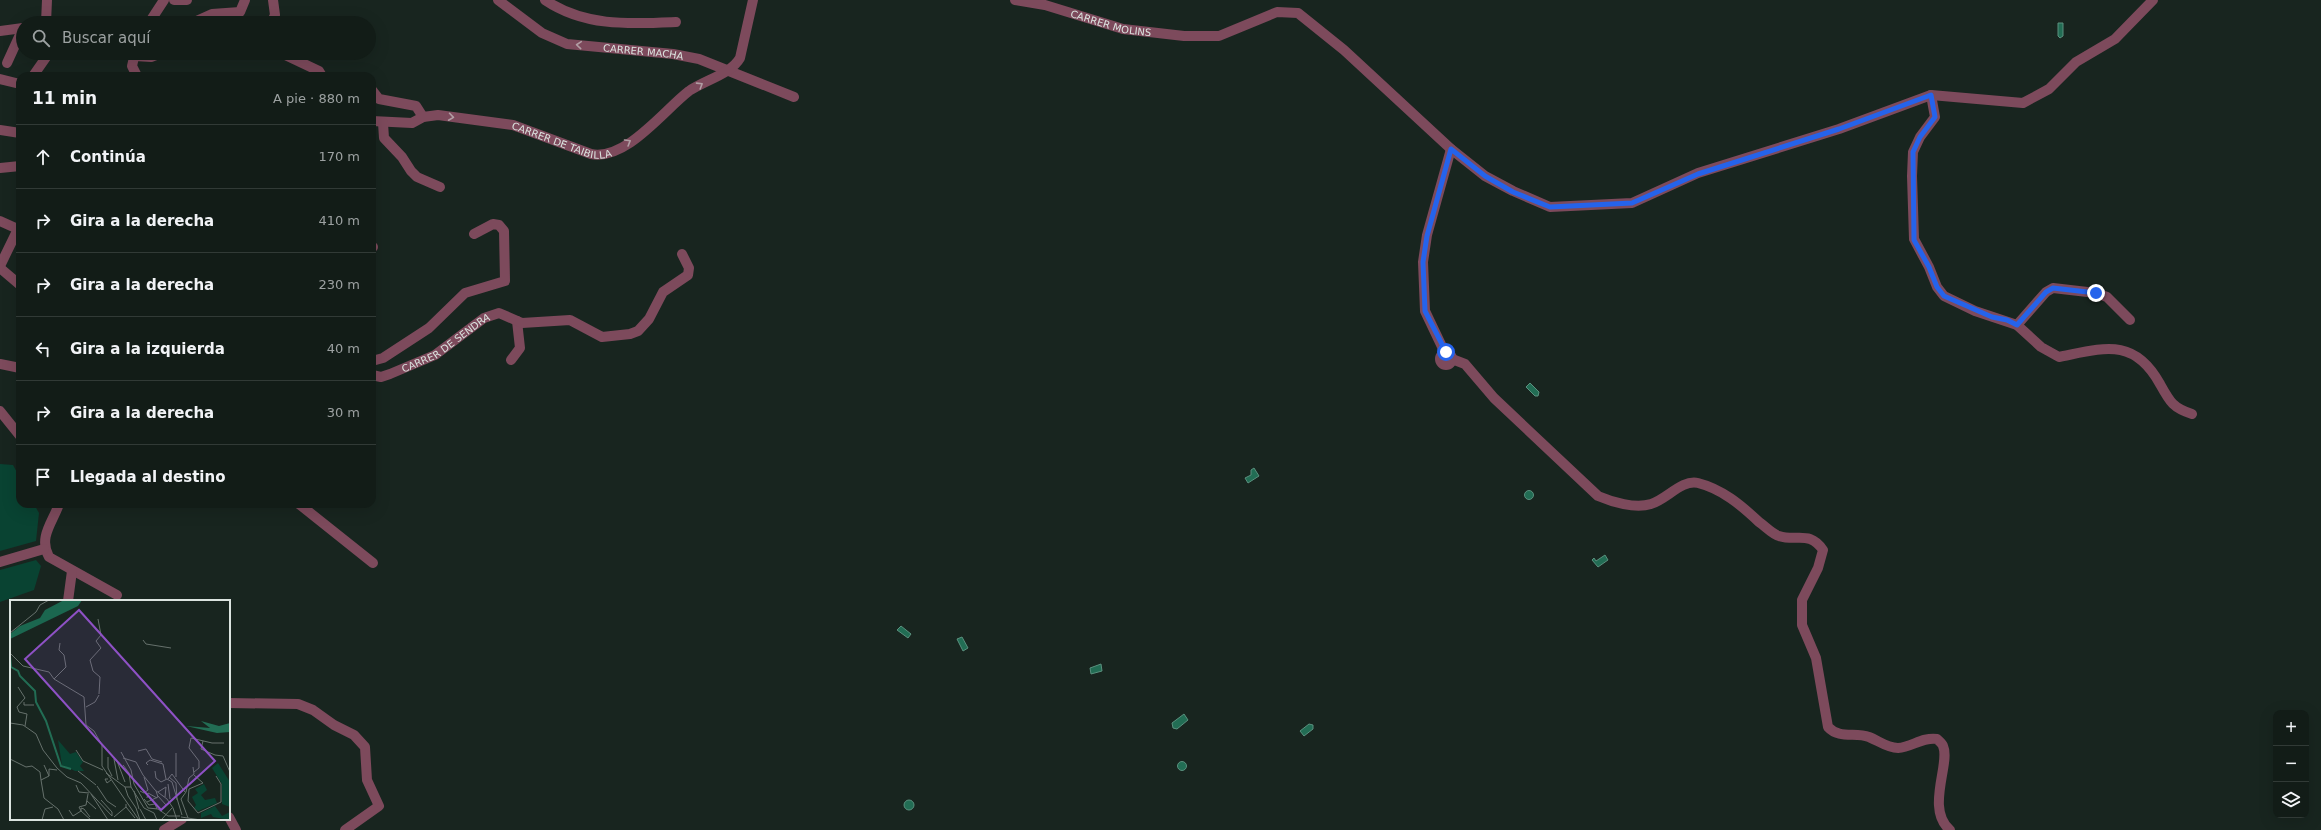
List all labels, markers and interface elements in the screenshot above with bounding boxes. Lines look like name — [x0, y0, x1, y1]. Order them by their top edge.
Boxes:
street label: CARRER MOLINS — [1069, 8, 1152, 38]
search box — [16, 16, 376, 60]
icon: search — [30, 27, 52, 49]
text: Buscar aquí — [62, 29, 150, 47]
one-way arrow — [576, 41, 582, 50]
street label: CARRER MACHA — [603, 42, 685, 62]
one-way arrow — [695, 82, 702, 89]
text: 11 min — [32, 88, 97, 108]
text: A pie · 880 m — [273, 91, 360, 106]
one-way arrow — [448, 112, 454, 121]
street label: CARRER DE TAIBILLA — [510, 120, 613, 161]
one-way arrow — [624, 139, 631, 147]
icon: ahead — [32, 146, 54, 168]
text: Continúa — [70, 148, 146, 166]
text: 170 m — [318, 149, 360, 164]
icon: right — [32, 210, 54, 232]
text: Gira a la derecha — [70, 212, 214, 230]
text: 410 m — [318, 213, 360, 228]
icon: right — [32, 274, 54, 296]
text: Gira a la derecha — [70, 276, 214, 294]
text: 230 m — [318, 277, 360, 292]
route end — [2087, 284, 2105, 302]
street label: CARRER DE SENDRA — [400, 312, 491, 374]
icon: left — [32, 338, 54, 360]
text: Gira a la izquierda — [70, 340, 225, 358]
text: 40 m — [327, 341, 360, 356]
route start — [1437, 343, 1455, 361]
icon: right — [32, 402, 54, 424]
text: Gira a la derecha — [70, 404, 214, 422]
text: 30 m — [327, 405, 360, 420]
icon: arrive — [32, 466, 54, 488]
text: Llegada al destino — [70, 468, 225, 486]
inset map — [10, 600, 230, 820]
map controls — [2273, 710, 2309, 818]
button: + — [2273, 710, 2309, 746]
button: − — [2273, 746, 2309, 782]
button: layers — [2273, 782, 2309, 818]

